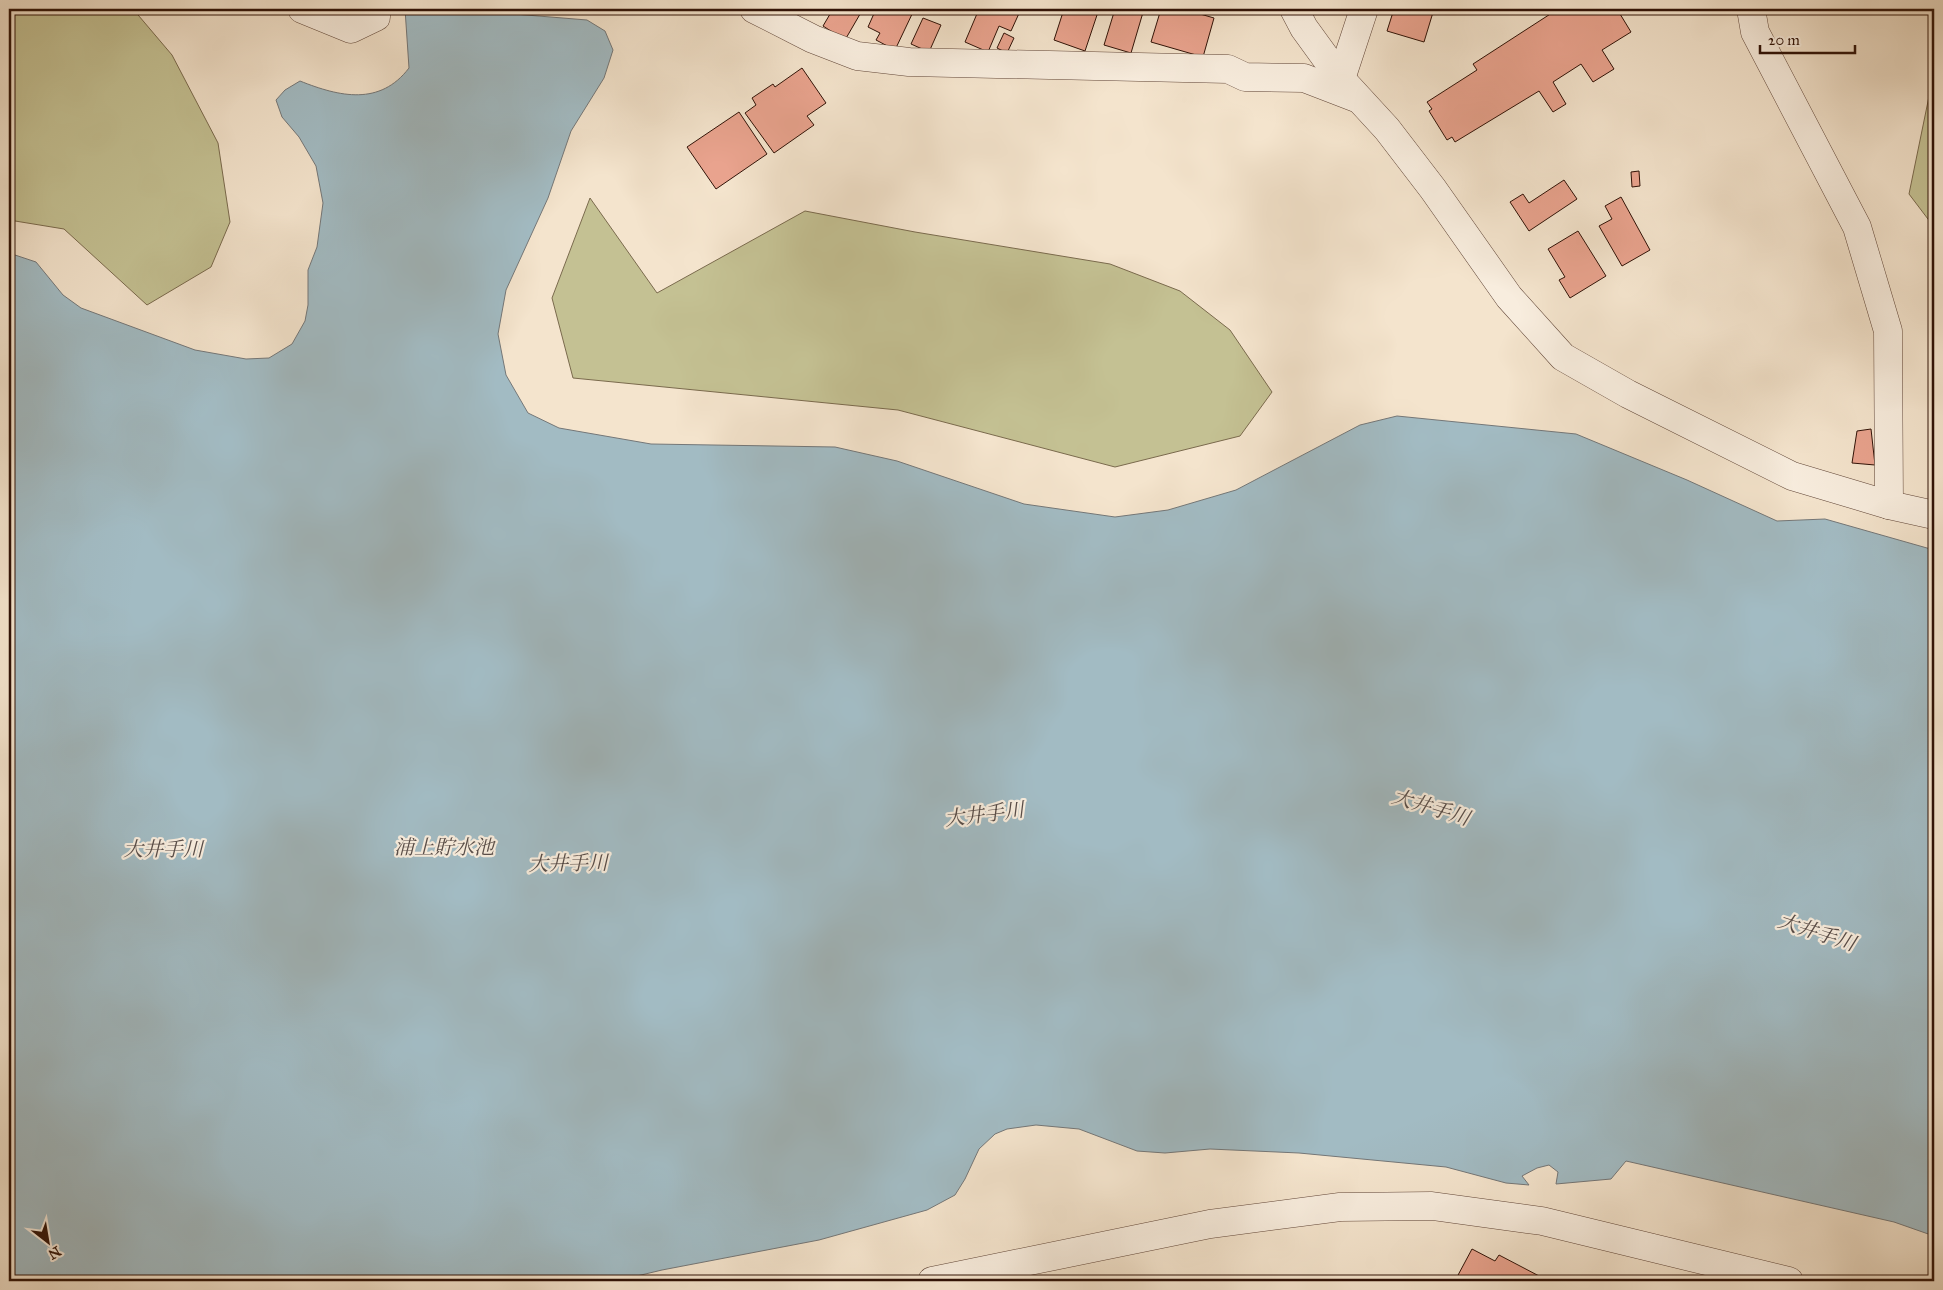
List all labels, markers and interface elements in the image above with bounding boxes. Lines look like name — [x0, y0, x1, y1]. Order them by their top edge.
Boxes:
scale bar — [1760, 22, 1856, 54]
text: 20 m — [1768, 31, 1800, 49]
water label: 大井手川 — [1389, 784, 1475, 831]
water label: 大井手川 — [943, 797, 1027, 831]
water label: 浦上貯水池 — [394, 835, 496, 859]
water label: 大井手川 — [123, 837, 205, 861]
water label: 大井手川 — [528, 850, 610, 876]
water label: 大井手川 — [1775, 908, 1861, 956]
north arrow — [22, 1218, 72, 1268]
text: N — [45, 1242, 64, 1263]

